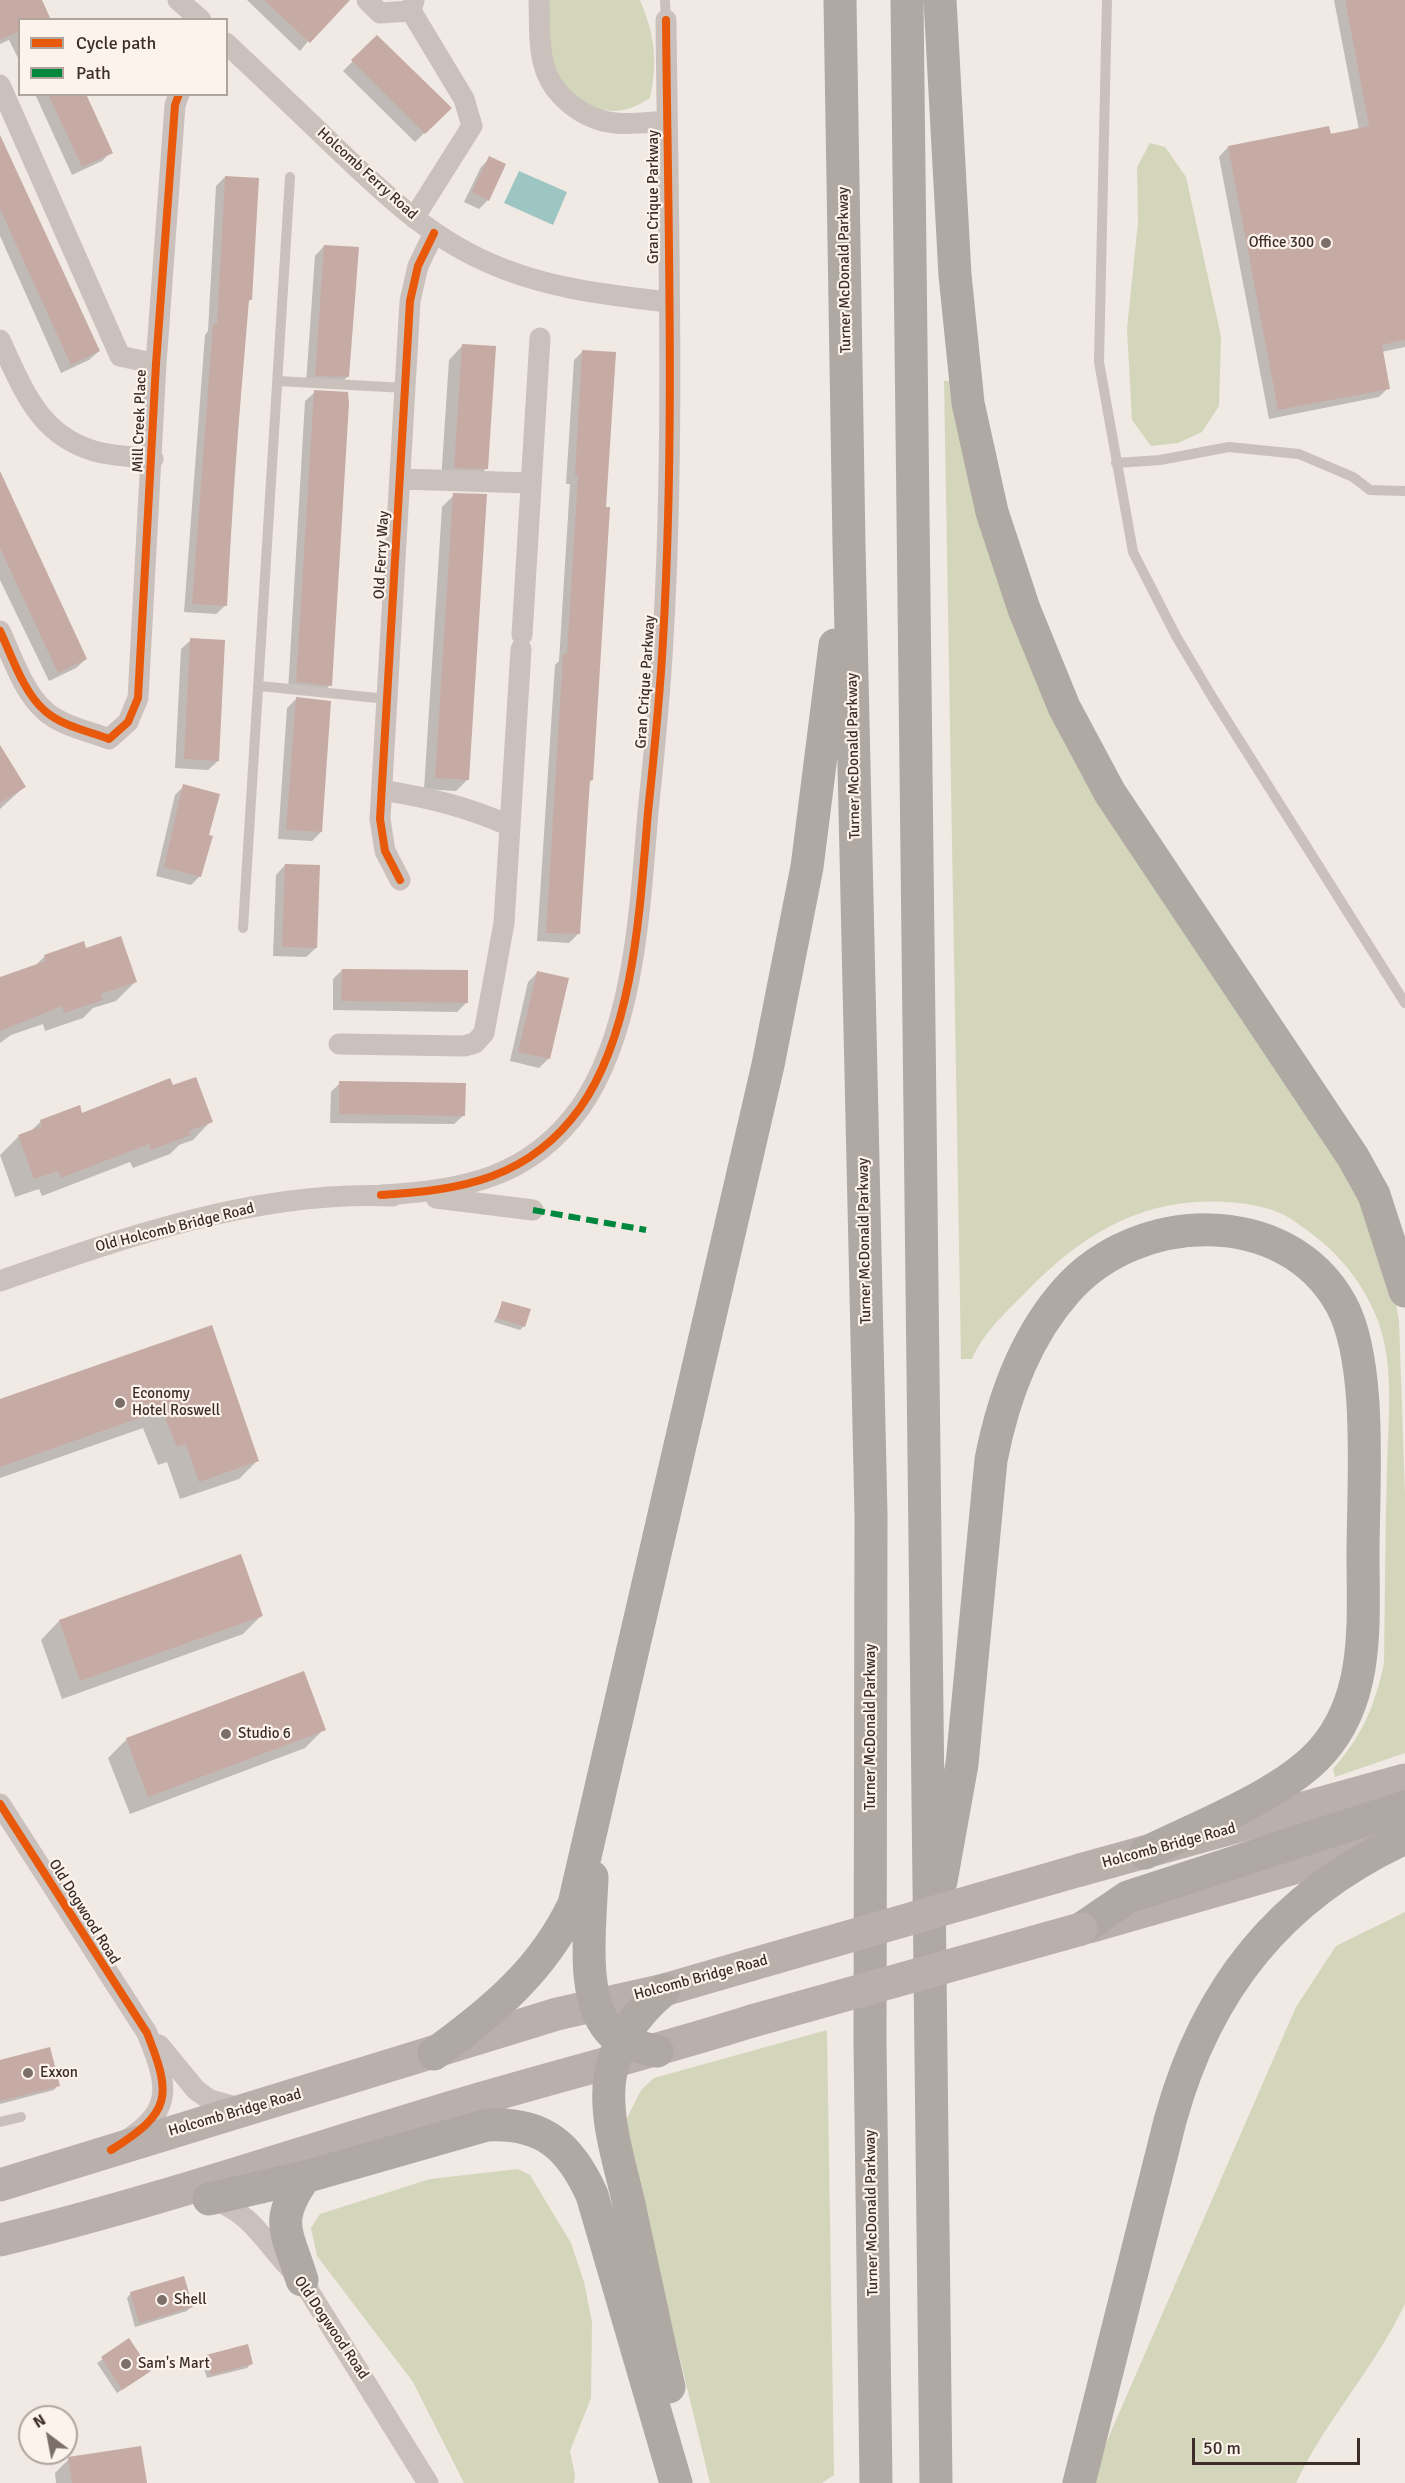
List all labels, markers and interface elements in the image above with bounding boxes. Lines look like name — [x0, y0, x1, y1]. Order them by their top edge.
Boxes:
legend — [18, 18, 228, 96]
text: Cycle path — [76, 32, 156, 54]
text: Path — [76, 62, 111, 84]
street label: Holcomb Ferry Road — [313, 124, 421, 224]
street label: Gran Crique Parkway — [645, 130, 663, 264]
street label: Turner McDonald Parkway — [835, 187, 855, 353]
place label: Office 300 — [1249, 234, 1314, 252]
marker: Office 300 — [1319, 236, 1333, 250]
street label: Mill Creek Place — [129, 369, 151, 473]
street label: Old Ferry Way — [371, 510, 393, 600]
street label: Gran Crique Parkway — [632, 615, 660, 749]
street label: Turner McDonald Parkway — [844, 673, 864, 839]
street label: Turner McDonald Parkway — [855, 1158, 875, 1324]
street label: Old Holcomb Bridge Road — [94, 1200, 256, 1256]
place label: Economy Hotel Roswell — [132, 1385, 220, 1420]
marker: Economy Hotel Roswell — [113, 1396, 127, 1410]
street label: Turner McDonald Parkway — [862, 1644, 880, 1810]
place label: Studio 6 — [238, 1725, 291, 1743]
marker: Studio 6 — [219, 1727, 233, 1741]
street label: Holcomb Bridge Road — [1100, 1819, 1238, 1873]
street label: Old Dogwood Road — [44, 1856, 124, 1968]
street label: Holcomb Bridge Road — [632, 1951, 770, 2005]
place label: Exxon — [40, 2064, 78, 2082]
marker: Exxon — [21, 2066, 35, 2080]
street label: Holcomb Bridge Road — [166, 2085, 304, 2141]
street label: Turner McDonald Parkway — [862, 2130, 882, 2296]
street label: Old Dogwood Road — [290, 2273, 372, 2383]
place label: Shell — [174, 2291, 207, 2309]
marker: Shell — [155, 2293, 169, 2307]
place label: Sam's Mart — [138, 2355, 210, 2373]
marker: Sam's Mart — [119, 2357, 133, 2371]
north arrow — [18, 2405, 78, 2465]
text: N — [29, 2410, 50, 2433]
scale bar — [1195, 2426, 1363, 2464]
text: 50 m — [1203, 2437, 1241, 2459]

